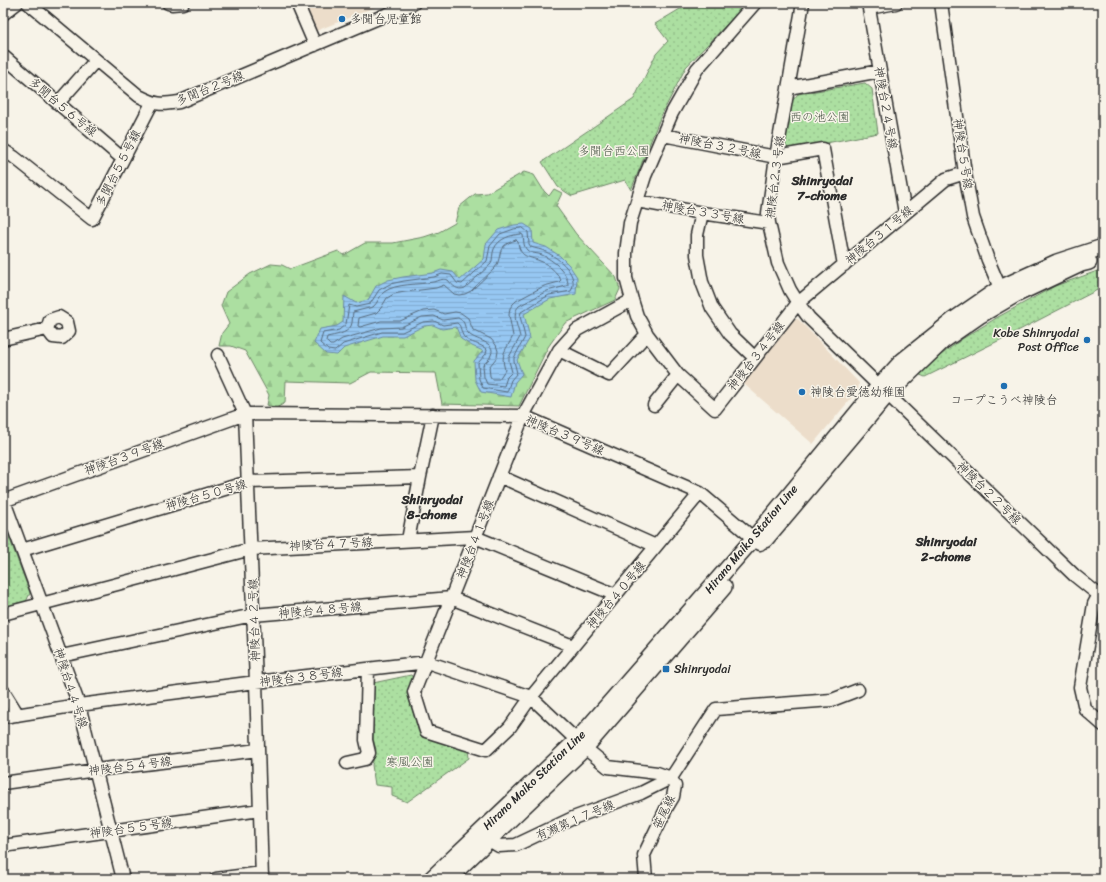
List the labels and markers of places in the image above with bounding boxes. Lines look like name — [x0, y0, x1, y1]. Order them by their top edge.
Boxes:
place label: 多聞台児童館 — [350, 8, 422, 30]
marker: 多聞台児童館 — [337, 14, 347, 24]
place label: Kobe Shinryodai Post Office — [993, 322, 1080, 358]
marker: Kobe Shinryodai Post Office — [1082, 335, 1092, 345]
place label: 神陵台愛徳幼稚園 — [810, 381, 906, 403]
marker: コープこうべ神陵台 — [999, 381, 1009, 391]
marker: 神陵台愛徳幼稚園 — [797, 387, 807, 397]
place label: コープこうべ神陵台 — [950, 389, 1058, 411]
place label: Shinryodai — [674, 658, 731, 680]
marker: Shinryodai — [661, 664, 671, 674]

